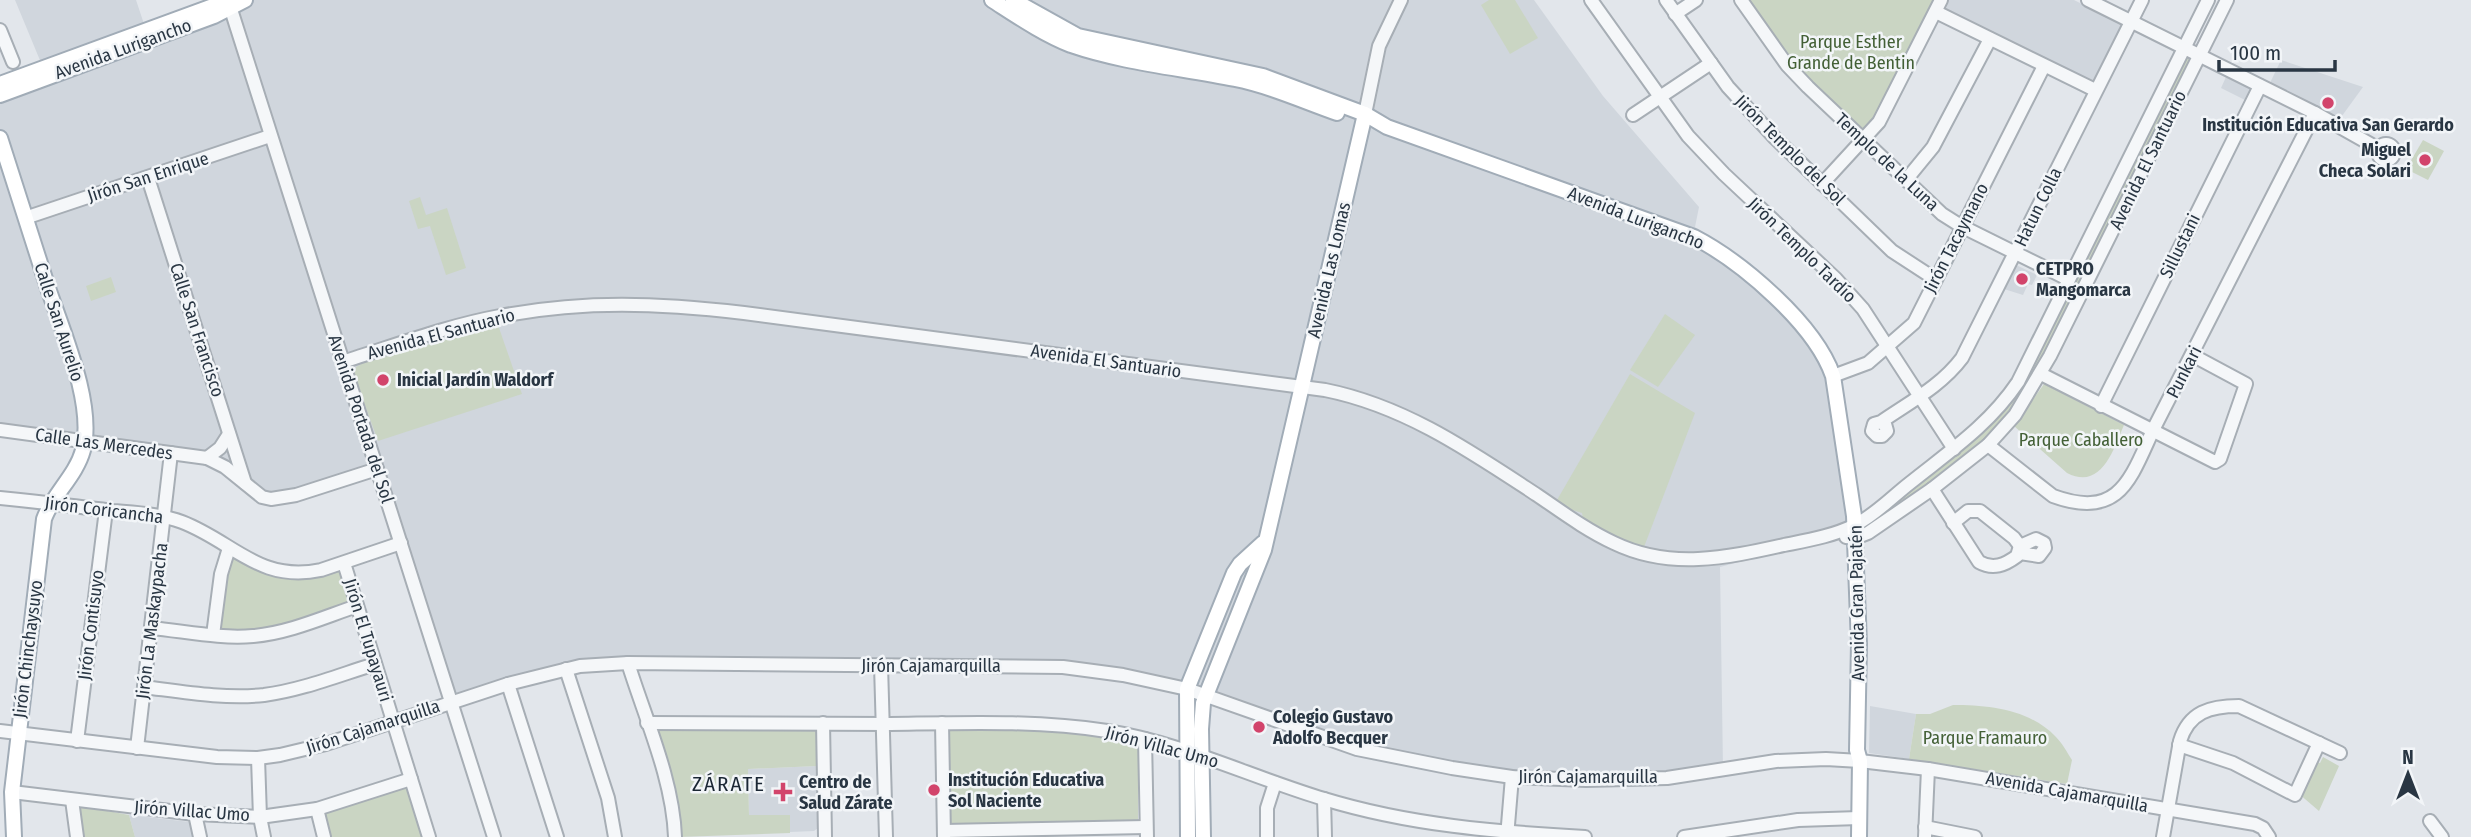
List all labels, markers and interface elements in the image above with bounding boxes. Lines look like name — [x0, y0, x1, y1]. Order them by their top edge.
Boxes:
street label: Avenida Lurigancho — [52, 14, 194, 84]
scale bar — [2219, 28, 2334, 72]
park label: Parque Esther Grande de Bentin — [1787, 31, 1915, 74]
text: 100 m — [2230, 40, 2281, 66]
street label: Avenida El Santuario — [2105, 87, 2191, 233]
street label: Jirón Templo del Sol — [1730, 90, 1850, 210]
marker: Institución Educativa San Gerardo — [2320, 95, 2336, 111]
street label: Templo de la Luna — [1831, 108, 1944, 216]
place label: Institución Educativa San Gerardo — [2202, 114, 2454, 136]
place label: Miguel Checa Solari — [2319, 139, 2411, 182]
street label: Jirón San Enrique — [84, 147, 212, 207]
marker: Miguel Checa Solari — [2417, 152, 2433, 168]
street label: Hatun Colla — [2009, 164, 2067, 250]
street label: Jirón Tacaymano — [1919, 179, 1993, 297]
street label: Avenida Lurigancho — [1565, 182, 1707, 254]
street label: Jirón Templo Tardío — [1743, 193, 1861, 307]
street label: Avenida Las Lomas — [1303, 200, 1355, 340]
street label: Sillustani — [2155, 210, 2205, 282]
place label: CETPRO Mangomarca — [2036, 258, 2131, 301]
street label: Calle San Aurelio — [29, 260, 89, 384]
street label: Calle San Francisco — [165, 260, 229, 400]
marker: CETPRO Mangomarca — [2014, 271, 2030, 287]
street label: Avenida El Santuario — [365, 304, 517, 364]
street label: Avenida Portada del Sol — [323, 332, 399, 506]
street label: Avenida El Santuario — [1029, 340, 1183, 382]
street label: Punkari — [2162, 342, 2206, 402]
place label: Inicial Jardín Waldorf — [397, 369, 555, 391]
marker: Inicial Jardín Waldorf — [375, 372, 391, 388]
street label: Calle Las Mercedes — [34, 423, 174, 465]
park label: Parque Caballero — [2019, 429, 2143, 451]
street label: Jirón Coricancha — [43, 492, 165, 528]
street label: Avenida Gran Pajatén — [1845, 525, 1869, 681]
street label: Jirón La Maskaypacha — [131, 541, 173, 700]
street label: Jirón Contisuyo — [73, 569, 109, 681]
street label: Jirón El Tupayauri — [339, 576, 397, 704]
street label: Jirón Chinchaysuyo — [9, 579, 47, 719]
street label: Jirón Cajamarquilla — [861, 655, 1001, 677]
street label: Jirón Cajamarquilla — [303, 695, 443, 759]
place label: Colegio Gustavo Adolfo Becquer — [1272, 706, 1394, 749]
marker: Colegio Gustavo Adolfo Becquer — [1251, 719, 1267, 735]
street label: Jirón Villac Umo — [1103, 721, 1221, 773]
park label: Parque Framauro — [1923, 727, 2047, 749]
north arrow — [2373, 739, 2443, 809]
text: N — [2402, 746, 2414, 769]
street label: Jirón Cajamarquilla — [1518, 766, 1658, 788]
street label: Avenida Cajamarquilla — [1984, 767, 2150, 817]
place label: Institución Educativa Sol Naciente — [948, 769, 1104, 812]
district label: ZÁRATE — [692, 771, 766, 797]
place label: Centro de Salud Zárate — [799, 771, 893, 814]
marker: Centro de Salud Zárate — [773, 782, 793, 802]
marker: Institución Educativa Sol Naciente — [926, 782, 942, 798]
street label: Jirón Villac Umo — [133, 796, 251, 826]

